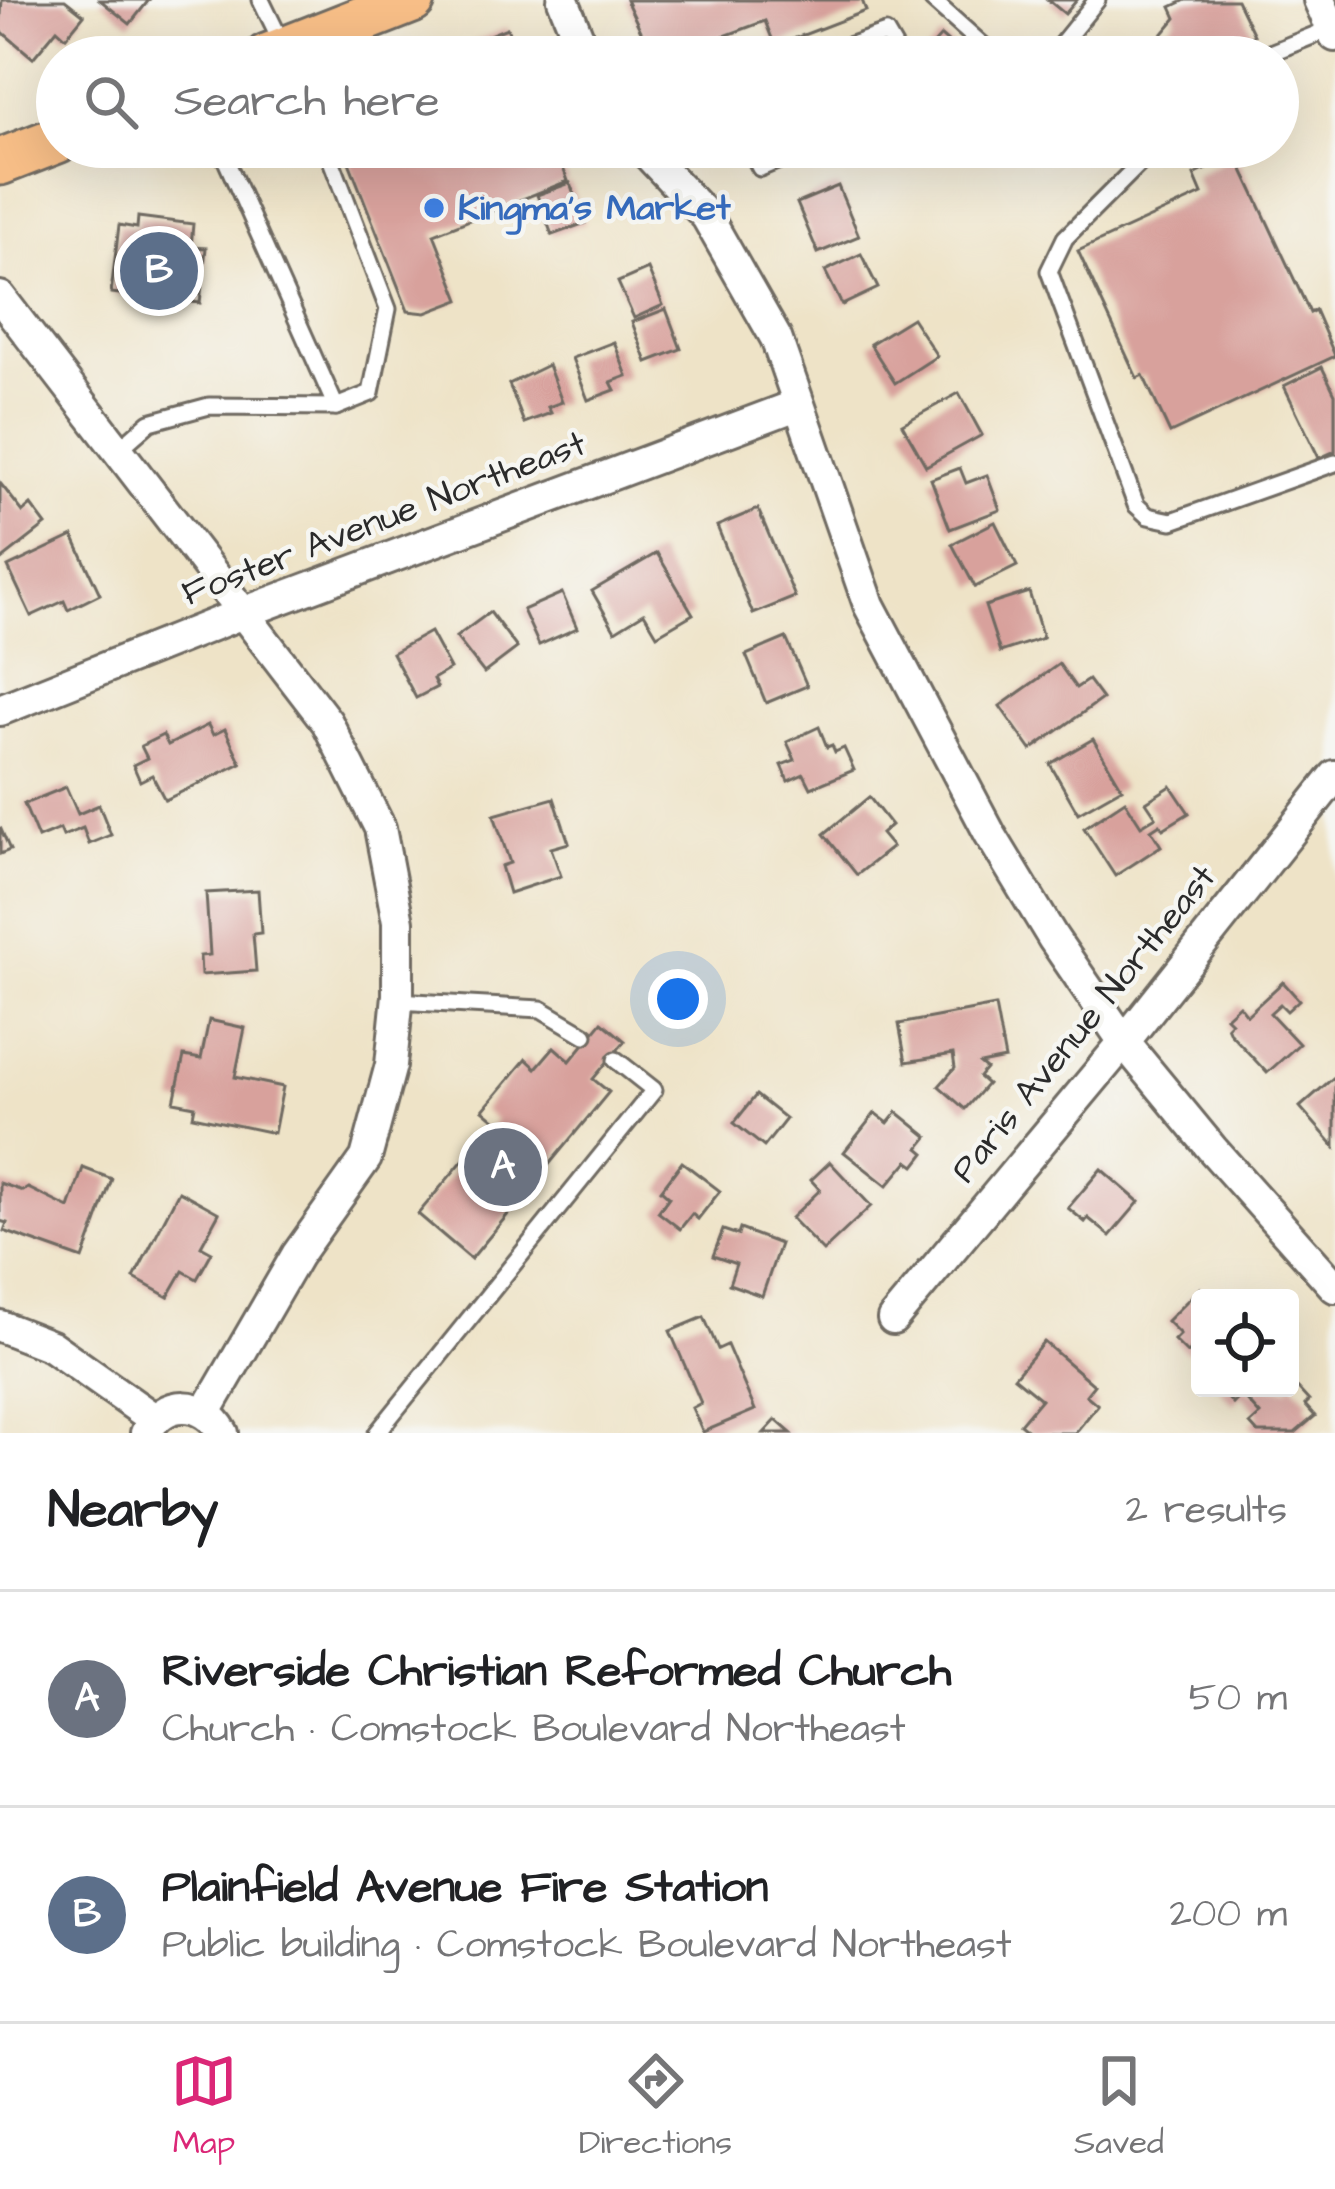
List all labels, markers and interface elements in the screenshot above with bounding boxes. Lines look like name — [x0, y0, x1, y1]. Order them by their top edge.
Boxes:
search box — [36, 36, 1299, 168]
icon: search — [78, 69, 144, 135]
text: Search here — [174, 71, 440, 133]
place label: Kingma's Market — [458, 183, 731, 235]
marker: Kingma's Market — [421, 195, 447, 221]
pin: B — [120, 226, 198, 316]
street label: Foster Avenue Northeast — [175, 418, 594, 620]
street label: Paris Avenue Northeast — [940, 854, 1229, 1194]
your location — [648, 969, 708, 1029]
pin: A — [464, 1122, 542, 1212]
map controls — [1191, 1289, 1299, 1397]
button: locate — [1191, 1289, 1299, 1397]
text: Nearby — [48, 1476, 218, 1547]
text: 2 results — [1126, 1484, 1287, 1538]
text: Riverside Christian Reformed Church — [162, 1641, 951, 1703]
text: A — [75, 1672, 99, 1726]
text: 50 m — [1189, 1672, 1287, 1726]
text: Church · Comstock Boulevard Northeast — [162, 1703, 906, 1757]
text: Plainfield Avenue Fire Station — [162, 1857, 768, 1919]
text: B — [73, 1888, 101, 1942]
text: 200 m — [1170, 1888, 1287, 1942]
text: Public building · Comstock Boulevard Northeast — [162, 1919, 1011, 1973]
tab: Map — [171, 2048, 237, 2166]
tab: Directions — [579, 2048, 732, 2166]
tab: Saved — [1074, 2048, 1164, 2166]

